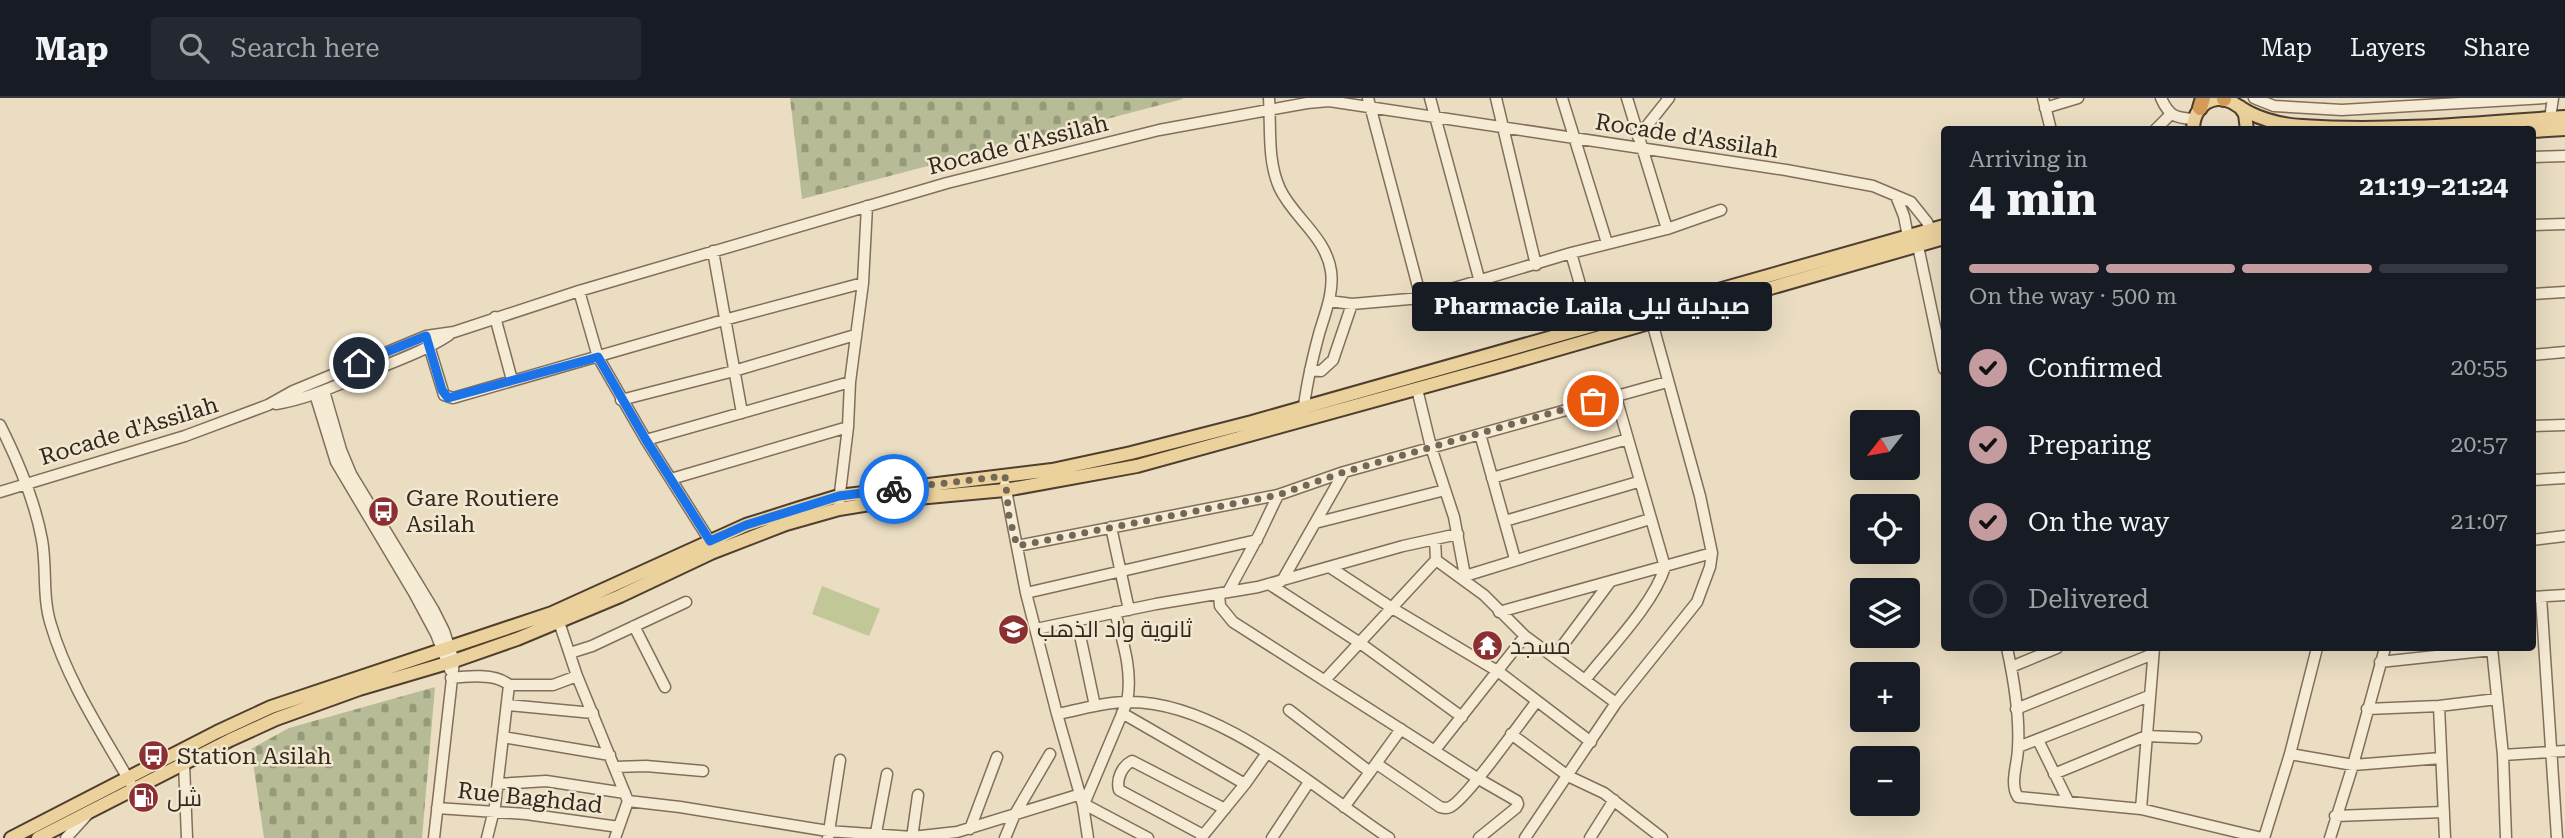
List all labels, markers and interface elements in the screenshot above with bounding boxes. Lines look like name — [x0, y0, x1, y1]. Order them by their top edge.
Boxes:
search box — [151, 17, 641, 80]
text: Map — [35, 29, 109, 68]
icon: search — [175, 29, 213, 67]
text: Search here — [231, 33, 380, 63]
text: Map — [2261, 34, 2312, 62]
text: Layers — [2350, 34, 2426, 62]
text: Share — [2464, 34, 2530, 62]
street label: Rocade d'Assilah — [1593, 108, 1781, 164]
street label: Rocade d'Assilah — [925, 109, 1111, 181]
text: Arriving in — [1969, 146, 2088, 173]
text: 21:19–21:24 — [2359, 171, 2508, 201]
text: 4 min — [1969, 172, 2097, 226]
callout: Pharmacie Laila صيدلية ليلى — [1413, 282, 1773, 331]
text: On the way · 500 m — [1969, 283, 2177, 310]
text: Pharmacie Laila صيدلية ليلى — [1434, 293, 1750, 320]
pin — [329, 333, 389, 393]
icon: home — [340, 344, 378, 382]
icon: check — [1969, 349, 2007, 387]
text: Confirmed — [2028, 353, 2163, 383]
text: 20:55 — [2451, 354, 2508, 381]
pin — [1563, 371, 1623, 431]
icon: bag — [1574, 382, 1612, 420]
street label: Rocade d'Assilah — [36, 391, 222, 471]
north arrow — [1850, 410, 1920, 480]
map controls — [1850, 410, 1920, 816]
icon: check — [1969, 426, 2007, 464]
text: Preparing — [2028, 430, 2151, 460]
text: 20:57 — [2451, 431, 2508, 458]
courier — [859, 454, 929, 524]
icon: bike — [875, 470, 913, 508]
place label: Gare Routiere Asilah — [406, 485, 559, 538]
bus stop icon: Gare Routiere Asilah — [366, 494, 400, 528]
button: locate — [1850, 494, 1920, 564]
icon: check — [1969, 503, 2007, 541]
text: On the way — [2028, 507, 2169, 537]
text: 21:07 — [2451, 508, 2508, 535]
button: layers — [1850, 578, 1920, 648]
text: Delivered — [2028, 584, 2149, 614]
school or university icon: ثانوية واد الذهب — [997, 612, 1031, 646]
place label: ثانوية واد الذهب — [1037, 616, 1192, 643]
temple icon: مسجد — [1470, 629, 1504, 663]
place label: مسجد — [1510, 633, 1571, 660]
button: + — [1850, 662, 1920, 732]
bus stop icon: Station Asilah — [137, 739, 171, 773]
place label: Station Asilah — [177, 743, 332, 770]
button: − — [1850, 746, 1920, 816]
street label: Rue Baghdad — [456, 777, 604, 819]
fuel station icon: شل — [127, 781, 161, 815]
place label: شل — [167, 785, 202, 812]

